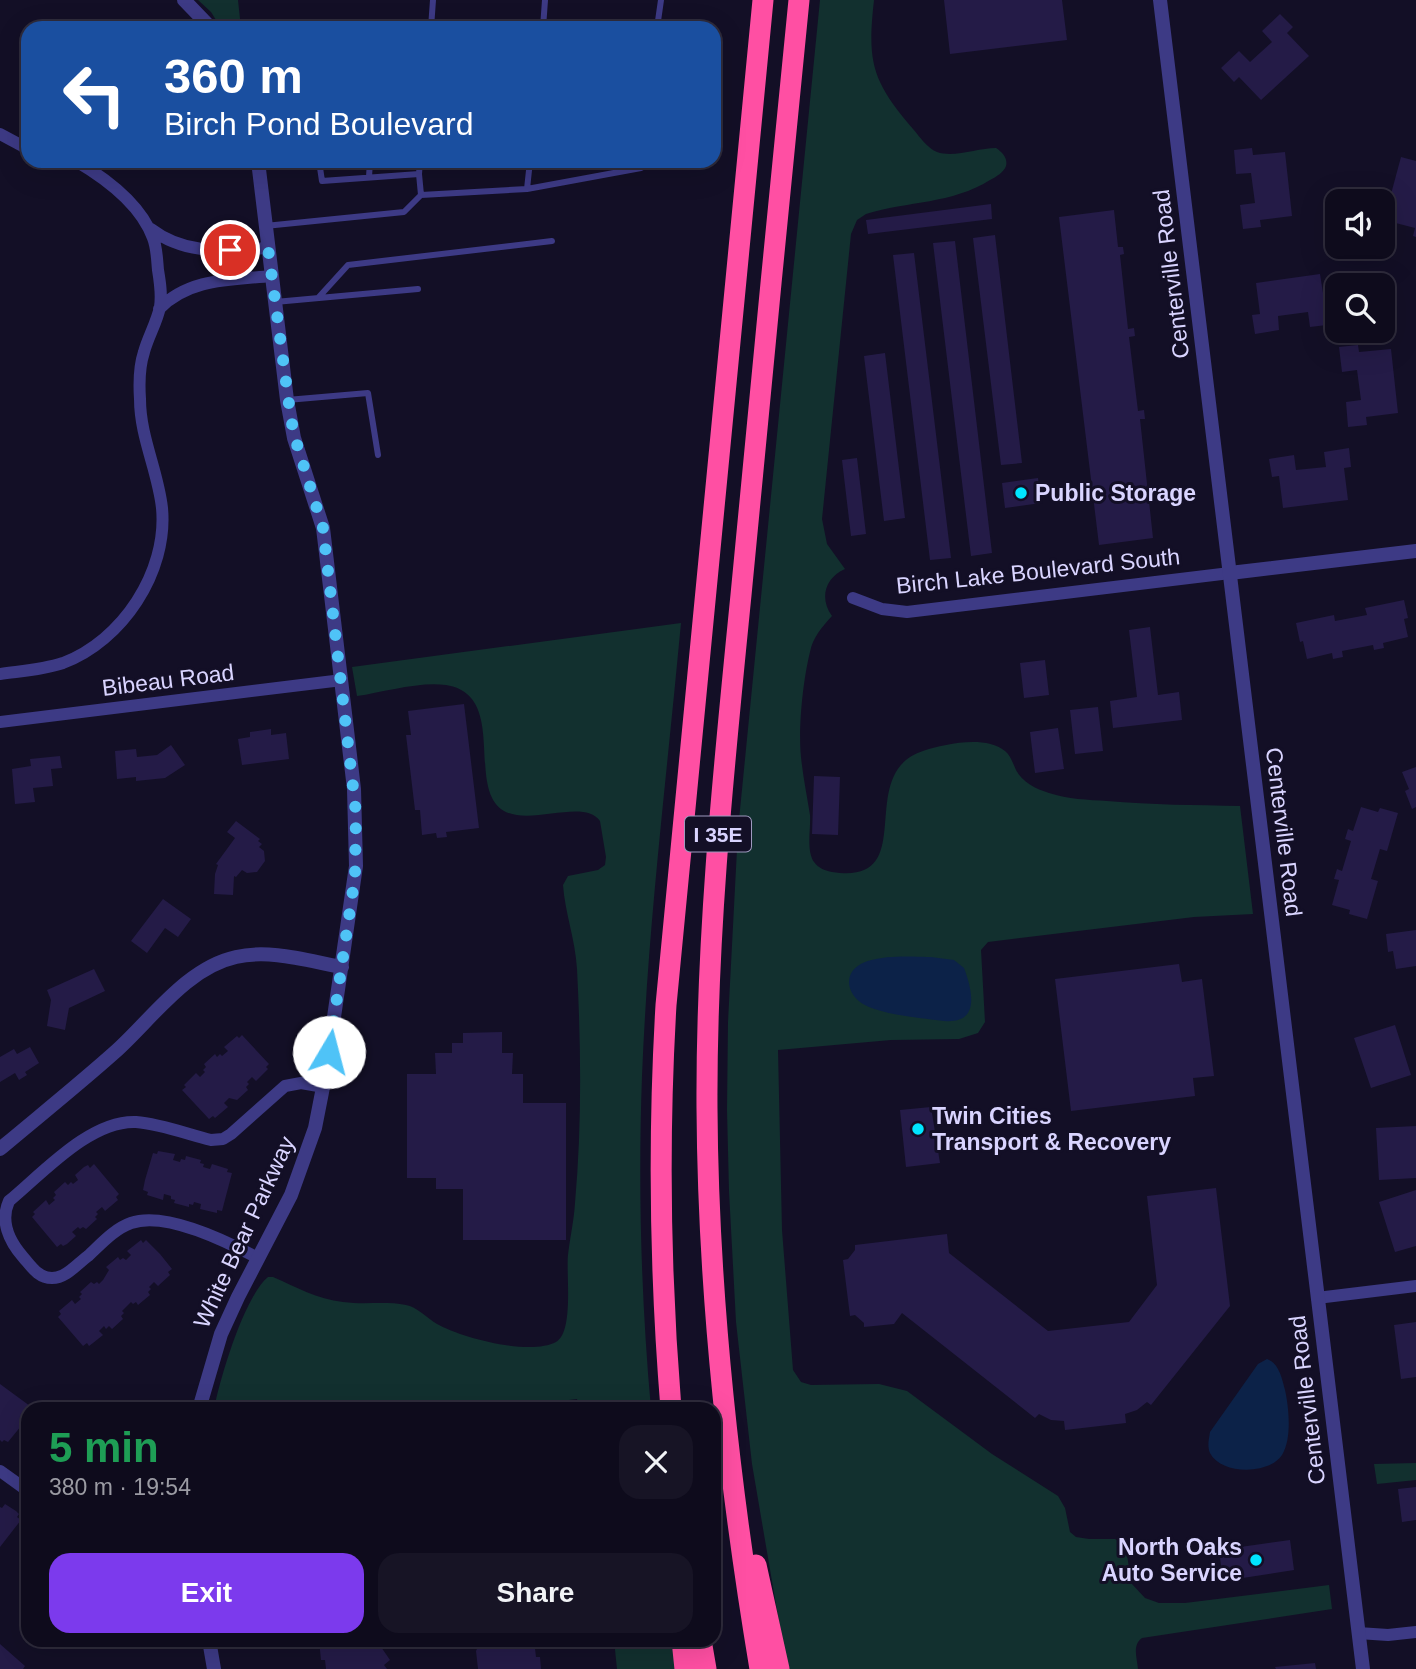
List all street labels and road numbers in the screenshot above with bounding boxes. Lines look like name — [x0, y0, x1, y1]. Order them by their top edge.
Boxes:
street label: Centerville Road — [1148, 188, 1194, 360]
street label: Birch Lake Boulevard South — [895, 543, 1181, 599]
street label: Bibeau Road — [100, 659, 236, 701]
street label: Centerville Road — [1261, 746, 1307, 918]
road number: I 35E — [685, 816, 751, 852]
street label: White Bear Parkway — [188, 1132, 300, 1332]
street label: Centerville Road — [1284, 1314, 1330, 1486]

